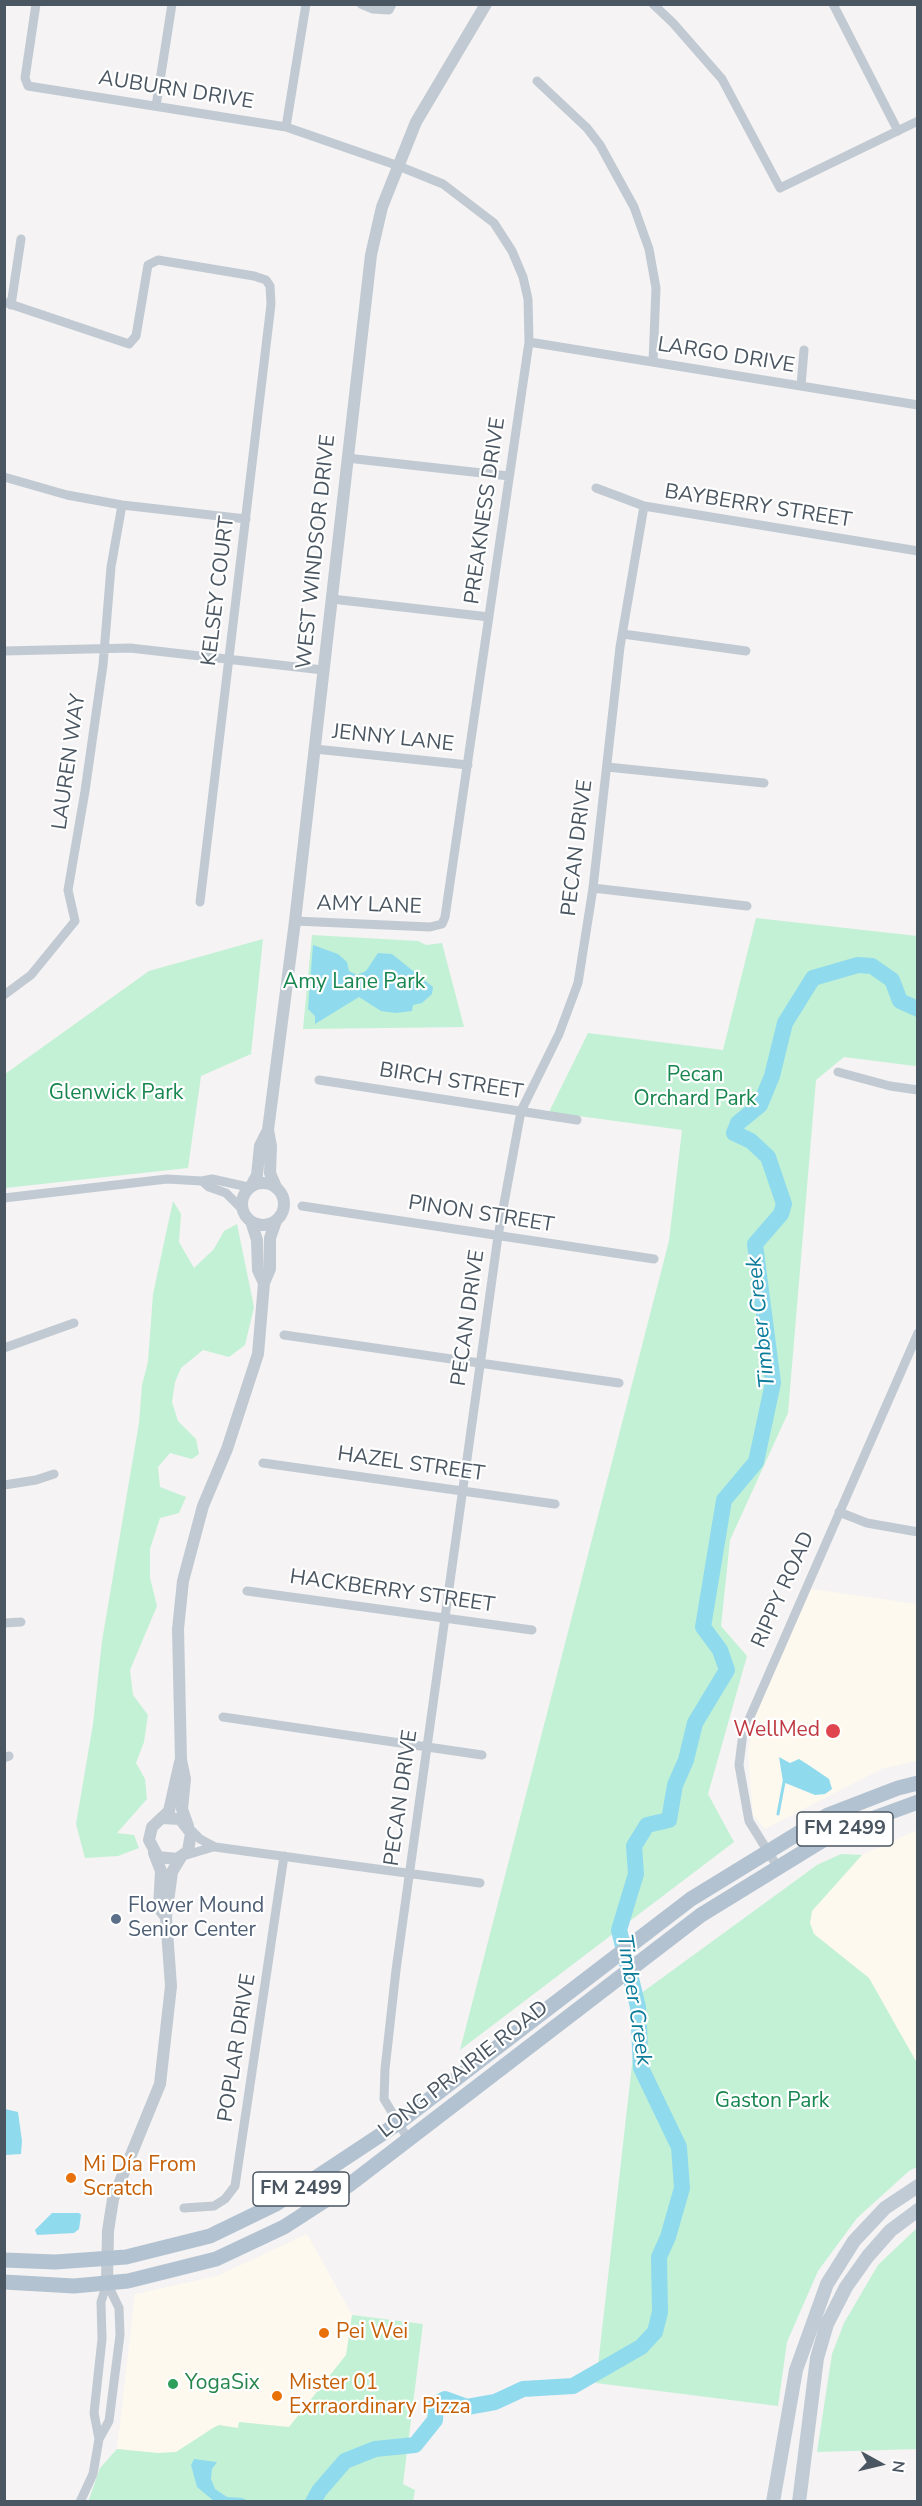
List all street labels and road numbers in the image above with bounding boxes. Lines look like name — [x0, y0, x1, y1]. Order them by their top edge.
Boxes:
street label: AUBURN DRIVE — [97, 66, 255, 116]
street label: LARGO DRIVE — [656, 333, 796, 379]
street label: PREAKNESS DRIVE — [460, 416, 512, 606]
street label: WEST WINDSOR DRIVE — [292, 434, 342, 670]
street label: BAYBERRY STREET — [663, 480, 853, 534]
street label: KELSEY COURT — [197, 515, 241, 667]
street label: LAUREN WAY — [48, 692, 92, 832]
street label: JENNY LANE — [331, 720, 455, 758]
street label: PECAN DRIVE — [557, 778, 599, 918]
street label: AMY LANE — [316, 892, 422, 920]
street label: BIRCH STREET — [377, 1058, 525, 1106]
street label: PINON STREET — [406, 1191, 556, 1239]
street label: PECAN DRIVE — [447, 1248, 491, 1388]
street label: HAZEL STREET — [336, 1442, 486, 1488]
street label: RIPPY ROAD — [747, 1528, 821, 1652]
street label: HACKBERRY STREET — [288, 1565, 496, 1619]
street label: PECAN DRIVE — [380, 1728, 424, 1868]
road number: FM 2499 — [797, 1812, 893, 1846]
street label: POPLAR DRIVE — [214, 1972, 262, 2124]
street label: LONG PRAIRIE ROAD — [374, 1996, 554, 2144]
road number: FM 2499 — [253, 2172, 349, 2206]

